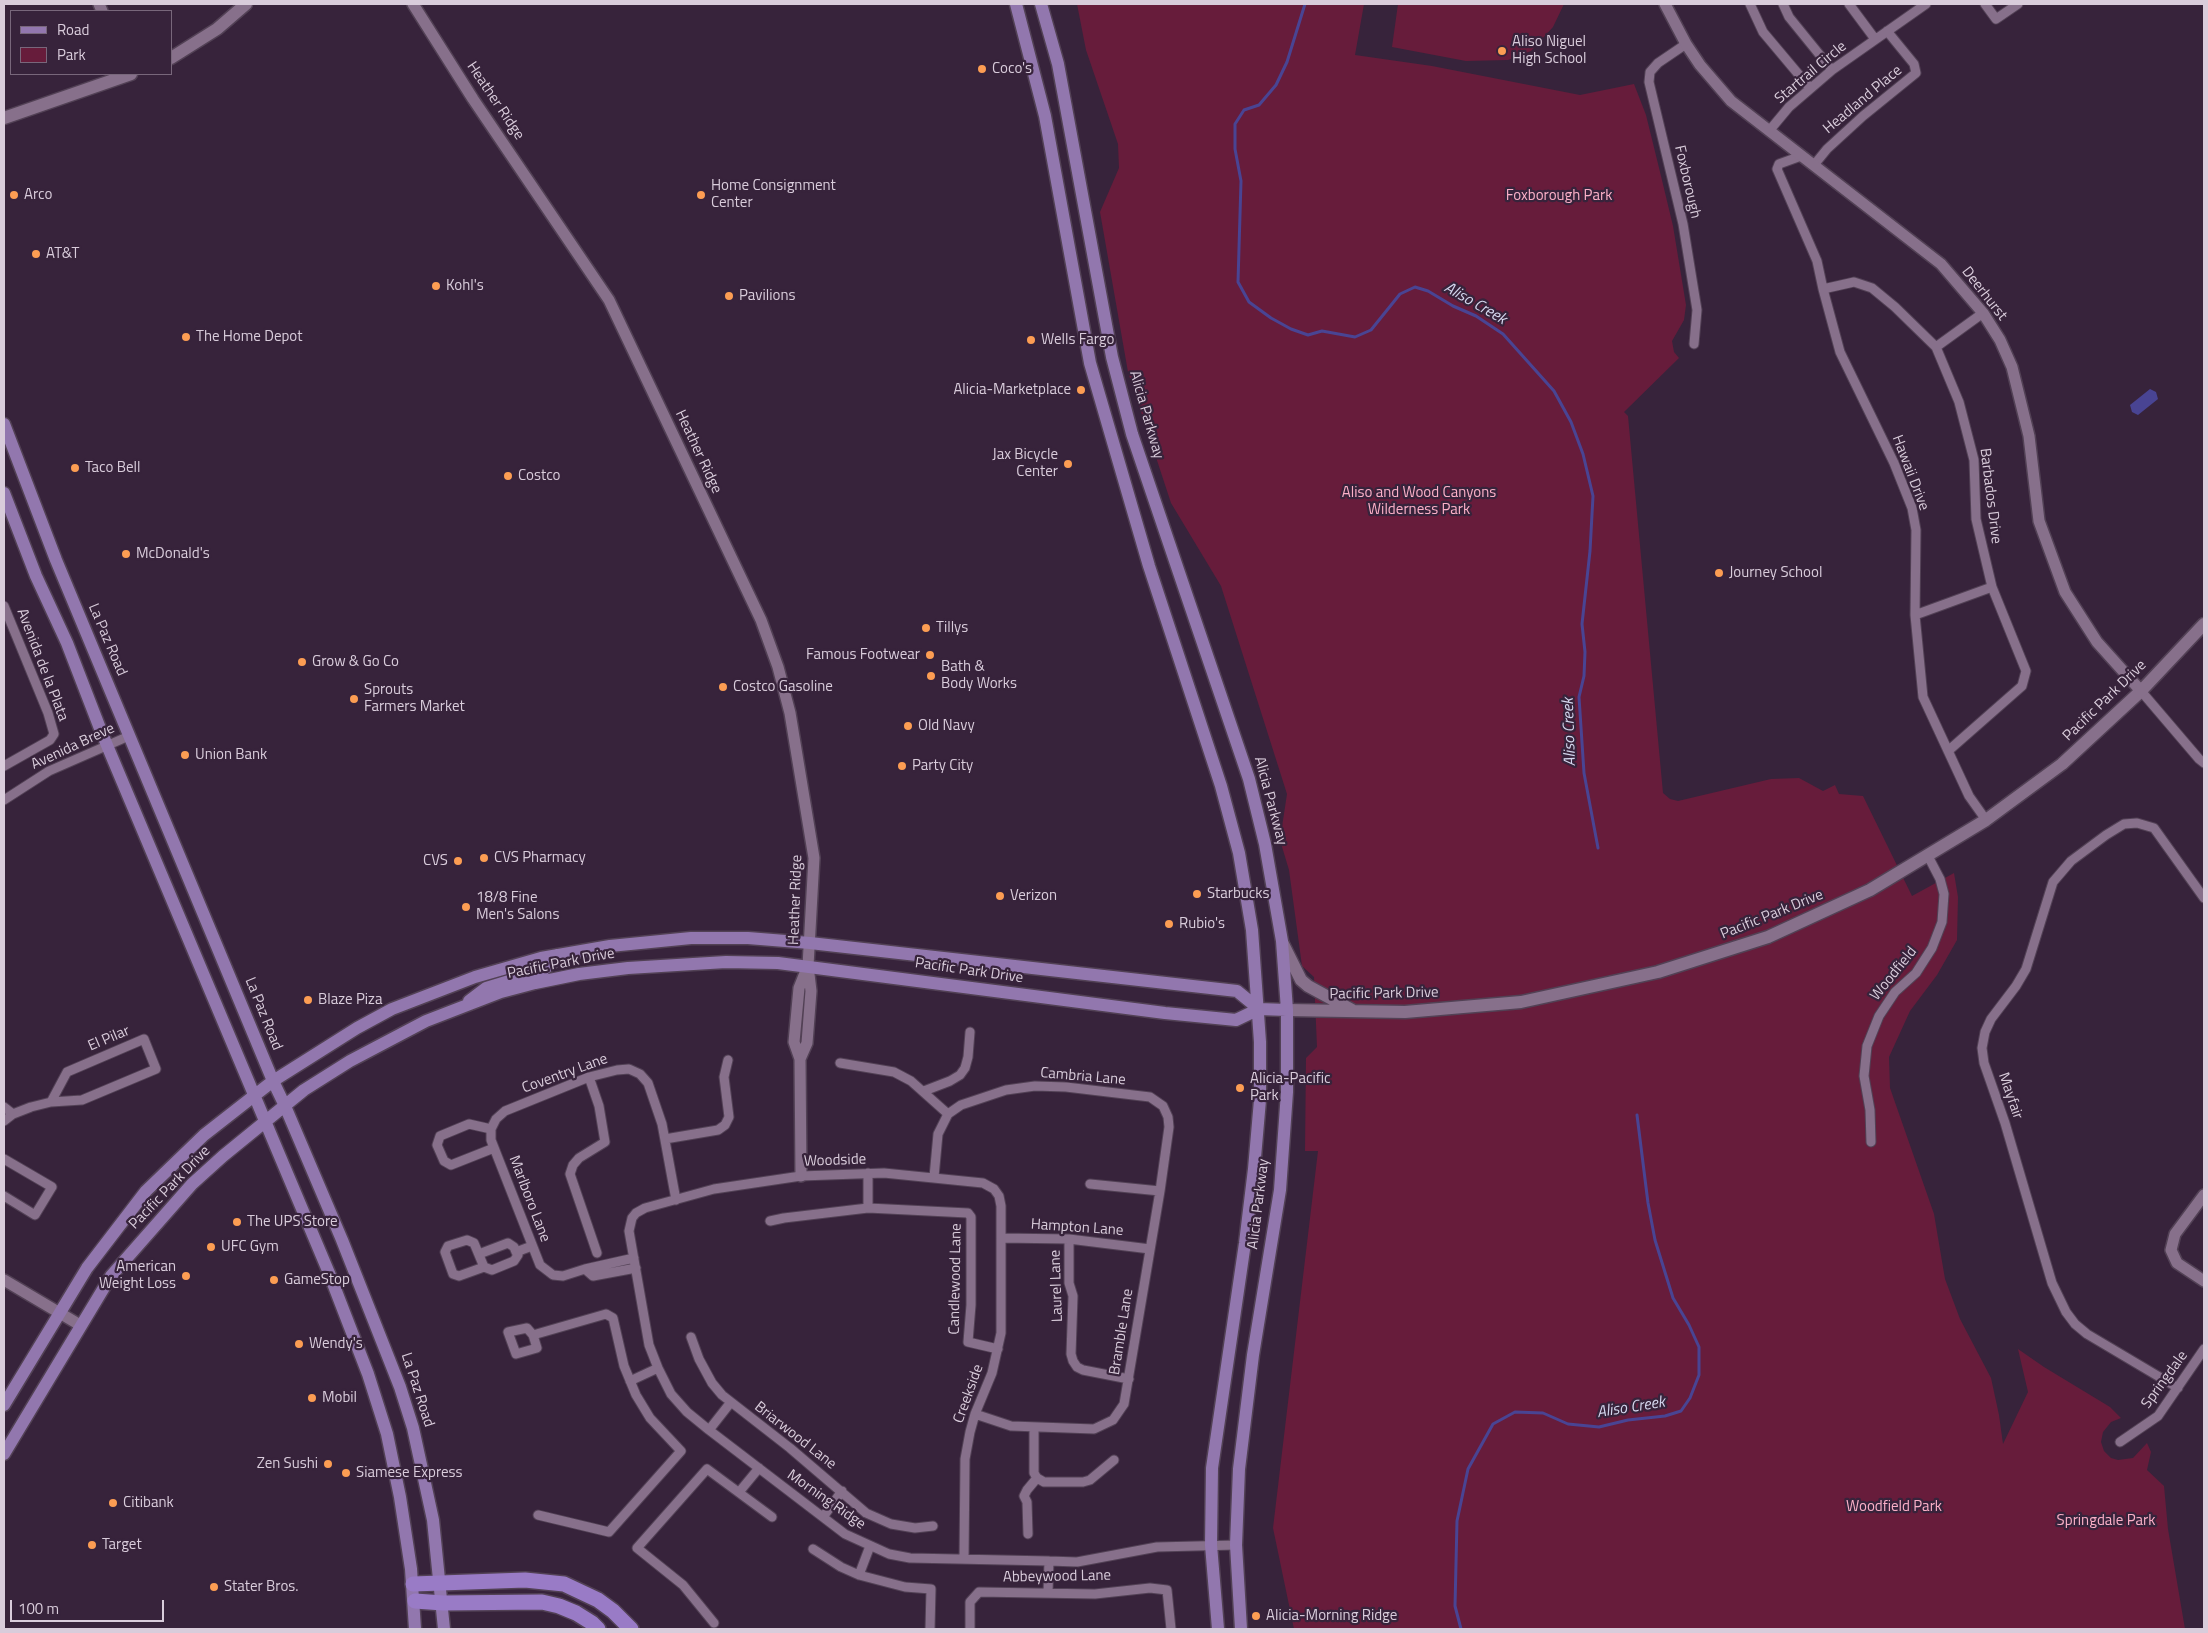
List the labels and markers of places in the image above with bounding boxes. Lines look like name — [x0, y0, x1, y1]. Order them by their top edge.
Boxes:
place label: Aliso Niguel High School — [1512, 33, 1587, 68]
marker: Aliso Niguel High School — [1496, 45, 1508, 57]
place label: Coco's — [992, 60, 1032, 78]
marker: Coco's — [976, 63, 988, 75]
place label: Home Consignment Center — [711, 177, 836, 212]
place label: Arco — [24, 186, 52, 204]
marker: Arco — [8, 189, 20, 201]
marker: Home Consignment Center — [695, 189, 707, 201]
place label: AT&T — [46, 245, 79, 263]
marker: AT&T — [30, 248, 42, 260]
place label: Kohl's — [446, 277, 484, 295]
marker: Kohl's — [430, 280, 442, 292]
place label: Pavilions — [739, 287, 795, 305]
marker: Pavilions — [723, 290, 735, 302]
place label: The Home Depot — [196, 328, 302, 346]
marker: The Home Depot — [180, 331, 192, 343]
place label: Wells Fargo — [1041, 331, 1114, 349]
marker: Wells Fargo — [1025, 334, 1037, 346]
place label: Alicia-Marketplace — [953, 381, 1071, 399]
marker: Alicia-Marketplace — [1075, 384, 1087, 396]
place label: Jax Bicycle Center — [992, 446, 1058, 481]
marker: Jax Bicycle Center — [1062, 458, 1074, 470]
place label: Taco Bell — [85, 459, 140, 477]
marker: Taco Bell — [69, 462, 81, 474]
place label: Costco — [518, 467, 561, 485]
marker: Costco — [502, 470, 514, 482]
place label: McDonald's — [136, 545, 210, 563]
marker: McDonald's — [120, 548, 132, 560]
place label: Journey School — [1729, 564, 1822, 582]
marker: Journey School — [1713, 567, 1725, 579]
place label: Tillys — [936, 619, 968, 637]
marker: Tillys — [920, 622, 932, 634]
place label: Famous Footwear — [806, 646, 920, 664]
marker: Famous Footwear — [924, 649, 936, 661]
place label: Grow & Go Co — [312, 653, 399, 671]
marker: Grow & Go Co — [296, 656, 308, 668]
place label: Bath & Body Works — [941, 658, 1017, 693]
marker: Bath & Body Works — [925, 670, 937, 682]
place label: Costco Gasoline — [733, 678, 833, 696]
place label: Sprouts Farmers Market — [364, 681, 465, 716]
marker: Costco Gasoline — [717, 681, 729, 693]
marker: Sprouts Farmers Market — [348, 693, 360, 705]
place label: Old Navy — [918, 717, 975, 735]
marker: Old Navy — [902, 720, 914, 732]
place label: Union Bank — [195, 746, 267, 764]
marker: Union Bank — [179, 749, 191, 761]
place label: Party City — [912, 757, 973, 775]
marker: Party City — [896, 760, 908, 772]
place label: CVS Pharmacy — [494, 849, 586, 867]
place label: CVS — [423, 852, 448, 870]
marker: CVS Pharmacy — [478, 852, 490, 864]
marker: CVS — [452, 855, 464, 867]
place label: Starbucks — [1207, 885, 1270, 903]
place label: Verizon — [1010, 887, 1057, 905]
marker: Starbucks — [1191, 888, 1203, 900]
place label: 18/8 Fine Men's Salons — [476, 889, 559, 924]
marker: Verizon — [994, 890, 1006, 902]
marker: 18/8 Fine Men's Salons — [460, 901, 472, 913]
place label: Rubio's — [1179, 915, 1225, 933]
marker: Rubio's — [1163, 918, 1175, 930]
place label: Blaze Piza — [318, 991, 382, 1009]
marker: Blaze Piza — [302, 994, 314, 1006]
place label: Alicia-Pacific Park — [1250, 1070, 1331, 1105]
marker: Alicia-Pacific Park — [1234, 1082, 1246, 1094]
place label: The UPS Store — [247, 1213, 338, 1231]
marker: The UPS Store — [231, 1216, 243, 1228]
place label: UFC Gym — [221, 1238, 279, 1256]
marker: UFC Gym — [205, 1241, 217, 1253]
place label: American Weight Loss — [99, 1258, 176, 1293]
marker: American Weight Loss — [180, 1270, 192, 1282]
place label: GameStop — [284, 1271, 350, 1289]
marker: GameStop — [268, 1274, 280, 1286]
place label: Wendy's — [309, 1335, 363, 1353]
marker: Wendy's — [293, 1338, 305, 1350]
place label: Mobil — [322, 1389, 357, 1407]
marker: Mobil — [306, 1392, 318, 1404]
place label: Zen Sushi — [257, 1455, 318, 1473]
marker: Zen Sushi — [322, 1458, 334, 1470]
place label: Siamese Express — [356, 1464, 462, 1482]
marker: Siamese Express — [340, 1467, 352, 1479]
place label: Citibank — [123, 1494, 174, 1512]
marker: Citibank — [107, 1497, 119, 1509]
place label: Target — [102, 1536, 142, 1554]
marker: Target — [86, 1539, 98, 1551]
place label: Stater Bros. — [224, 1578, 299, 1596]
marker: Stater Bros. — [208, 1581, 220, 1593]
place label: Alicia-Morning Ridge — [1266, 1607, 1397, 1625]
marker: Alicia-Morning Ridge — [1250, 1610, 1262, 1622]

